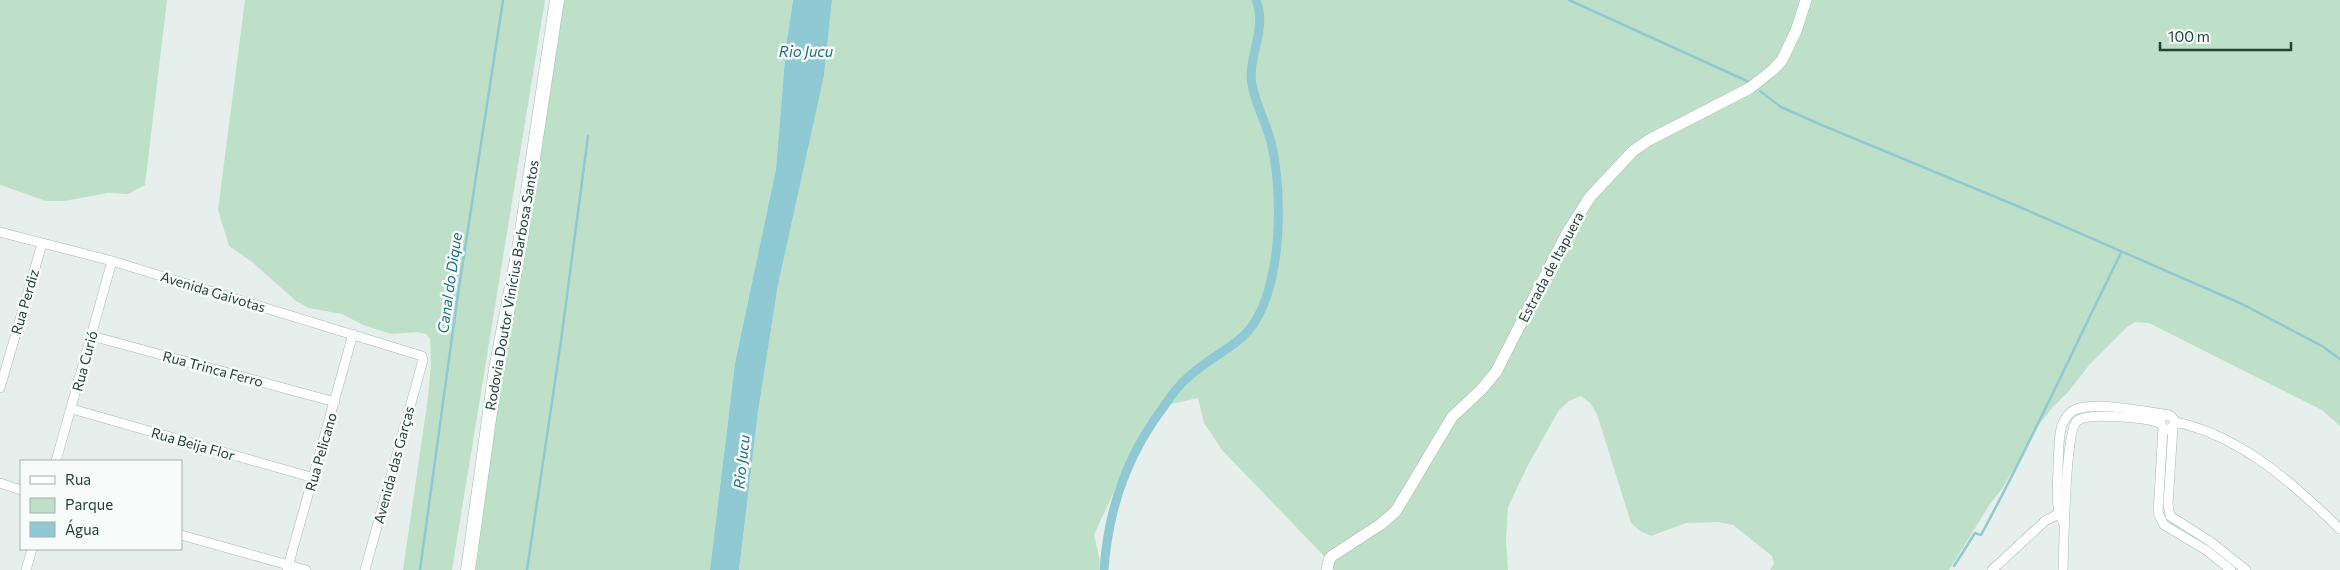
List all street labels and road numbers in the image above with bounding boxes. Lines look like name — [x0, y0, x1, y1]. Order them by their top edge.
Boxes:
street label: Rodovia Doutor Vinícius Barbosa Santos — [481, 158, 542, 411]
street label: Estrada de Itapuera — [1514, 209, 1587, 325]
street label: Rua Perdiz — [7, 267, 42, 336]
street label: Avenida Gaivotas — [159, 267, 268, 316]
street label: Rua Curió — [68, 329, 101, 393]
street label: Rua Trinca Ferro — [161, 347, 265, 390]
street label: Avenida das Garças — [370, 404, 417, 526]
street label: Rua Pelicano — [301, 411, 340, 493]
street label: Rua Beija Flor — [149, 423, 237, 464]

